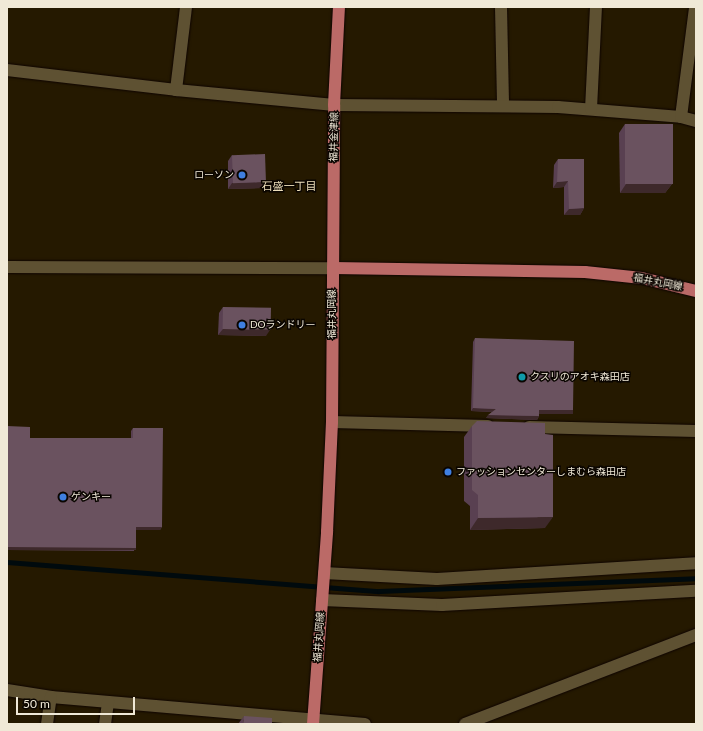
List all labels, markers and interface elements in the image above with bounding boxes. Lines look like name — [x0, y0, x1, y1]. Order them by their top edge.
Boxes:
street label: 福井金津線 — [328, 112, 340, 162]
place label: ローソン — [194, 169, 234, 181]
marker: ローソン — [237, 170, 247, 180]
district label: 石盛一丁目 — [262, 179, 316, 193]
street label: 福井丸岡線 — [632, 271, 684, 293]
street label: 福井丸岡線 — [326, 289, 338, 339]
place label: DOランドリー — [250, 319, 316, 331]
marker: DOランドリー — [237, 320, 247, 330]
place label: クスリのアオキ森田店 — [530, 371, 630, 383]
marker: クスリのアオキ森田店 — [517, 372, 527, 382]
place label: ファッションセンターしまむら森田店 — [456, 466, 626, 478]
marker: ファッションセンターしまむら森田店 — [443, 467, 453, 477]
place label: ゲンキー — [71, 491, 111, 503]
marker: ゲンキー — [58, 492, 68, 502]
street label: 福井丸岡線 — [311, 612, 327, 662]
scale bar — [18, 689, 137, 715]
text: 50 m — [23, 696, 50, 711]

